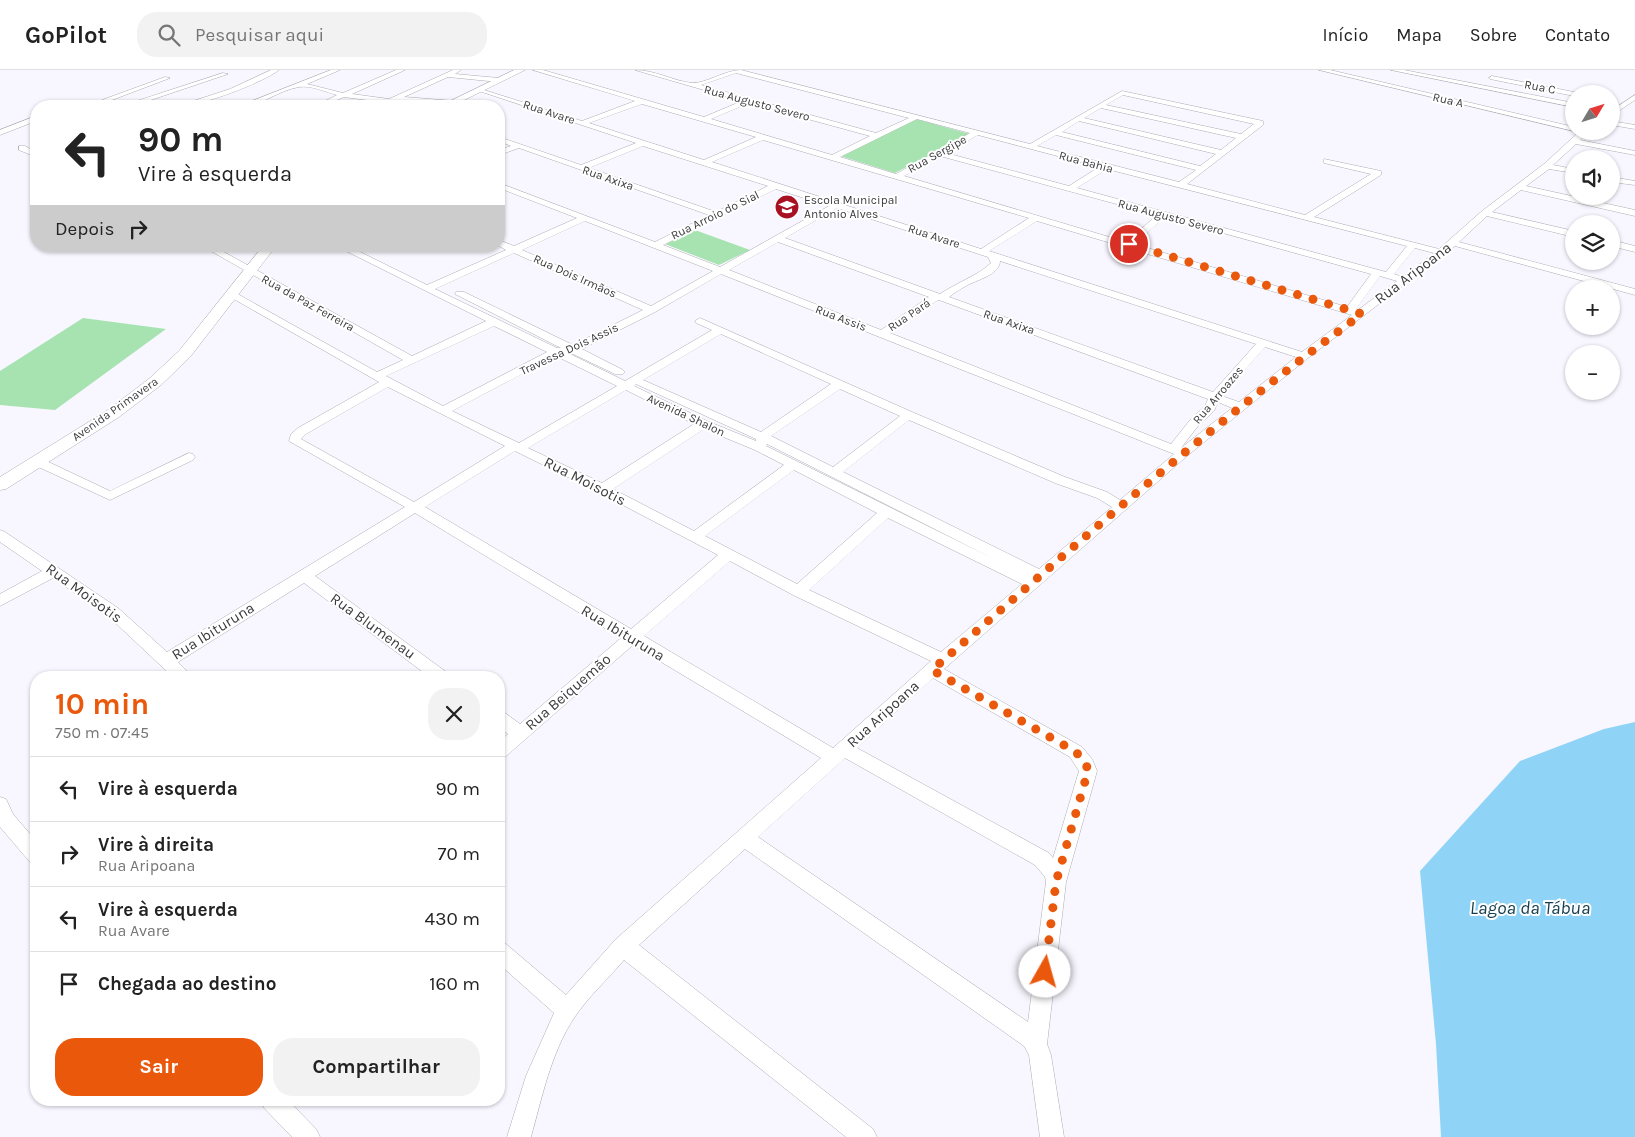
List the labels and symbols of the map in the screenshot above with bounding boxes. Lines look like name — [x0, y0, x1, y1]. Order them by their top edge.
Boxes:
street label: Rua C — [1523, 77, 1557, 97]
street label: Rua Augusto Severo — [703, 82, 811, 124]
north arrow — [1565, 85, 1620, 140]
street label: Rua A — [1431, 90, 1465, 110]
street label: Rua Avare — [521, 97, 577, 127]
street label: Rua Sergipe — [905, 132, 969, 176]
street label: Rua Bahia — [1057, 148, 1115, 176]
street label: Rua Axixa — [580, 163, 636, 193]
street label: Rua Arroio do Sial — [669, 188, 761, 242]
place label: Escola Municipal Antonio Alves — [804, 193, 898, 221]
school or university icon: Escola Municipal Antonio Alves — [774, 194, 800, 220]
street label: Rua Augusto Severo — [1117, 196, 1225, 238]
street label: Rua Avare — [906, 221, 962, 251]
pin — [1108, 223, 1150, 265]
street label: Rua Aripoana — [1371, 238, 1455, 308]
street label: Rua Dois Irmãos — [531, 251, 619, 301]
street label: Rua da Paz Ferreira — [259, 272, 357, 334]
street label: Rua Pará — [885, 296, 933, 334]
street label: Rua Assis — [814, 302, 868, 334]
street label: Rua Axixa — [981, 307, 1037, 337]
street label: Travessa Dois Assis — [518, 320, 620, 378]
street label: Rua Arroazes — [1190, 363, 1246, 427]
street label: Avenida Primavera — [69, 374, 161, 444]
street label: Avenida Shalon — [645, 391, 727, 439]
street label: Rua Moisotis — [541, 453, 629, 509]
street label: Rua Moisotis — [42, 559, 126, 627]
street label: Rua Blumenau — [327, 589, 419, 663]
street label: Rua Ibituruna — [168, 598, 258, 664]
street label: Rua Ibituruna — [578, 601, 668, 665]
street label: Rua Beiquemão — [521, 650, 615, 734]
street label: Rua Aripoana — [843, 677, 923, 751]
water label: Lagoa da Tábua — [1470, 897, 1590, 919]
position arrow — [1018, 945, 1070, 997]

